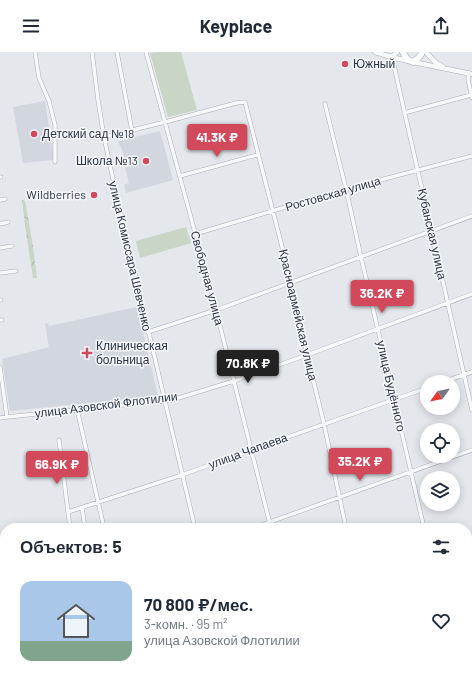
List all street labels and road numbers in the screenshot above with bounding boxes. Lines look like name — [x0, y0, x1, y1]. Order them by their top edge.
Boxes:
street label: Ростовская улица — [283, 173, 383, 214]
street label: улица Комиссара Шевченко — [106, 179, 155, 333]
street label: Кубанская улица — [415, 187, 450, 281]
street label: Свободная улица — [188, 229, 227, 327]
street label: Красноармейская улица — [276, 248, 321, 383]
street label: улица Будённого — [374, 339, 409, 433]
street label: улица Азовской Флотилии — [34, 388, 178, 421]
street label: улица Чапаева — [206, 429, 290, 472]

